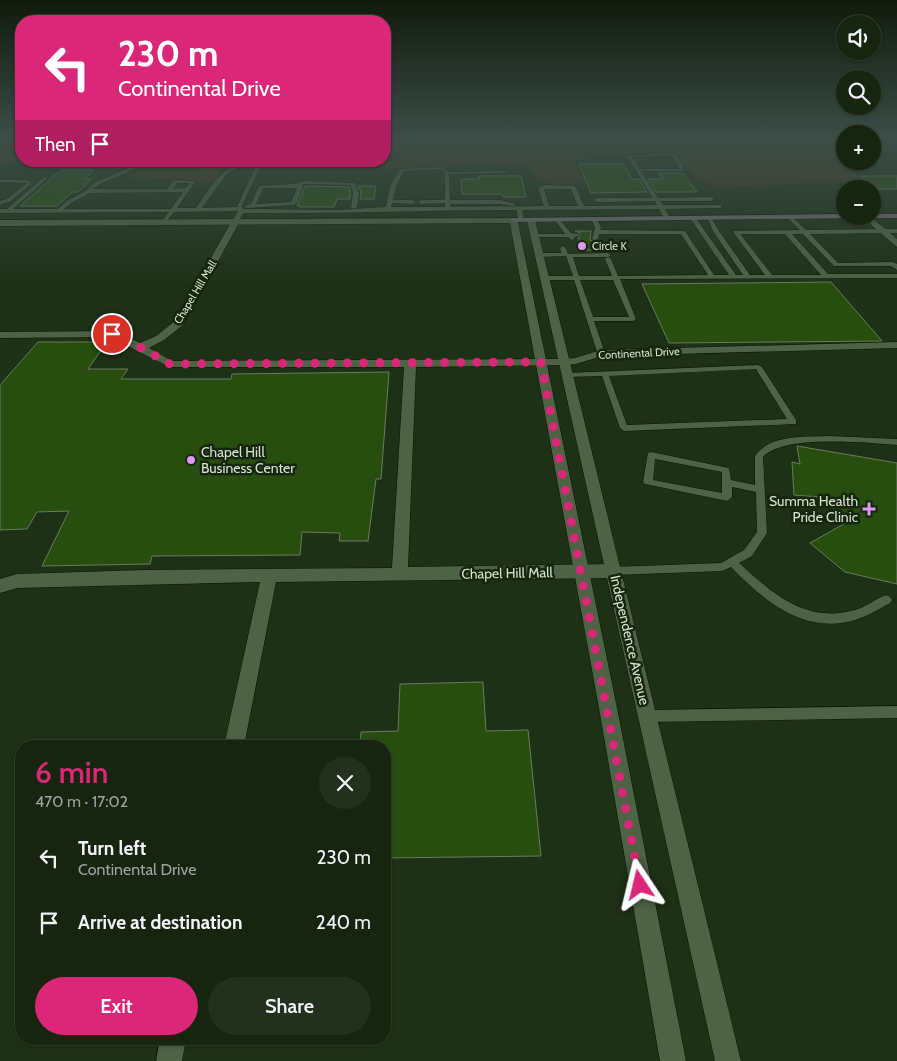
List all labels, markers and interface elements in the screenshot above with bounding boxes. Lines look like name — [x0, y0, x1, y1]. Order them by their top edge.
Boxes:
map controls — [836, 15, 881, 225]
button: sound — [836, 15, 881, 60]
text: 230 m — [118, 32, 218, 75]
icon: left — [35, 35, 100, 100]
button: search — [836, 70, 881, 115]
text: Continental Drive — [118, 75, 281, 102]
button: + — [836, 125, 881, 170]
icon: arrive — [86, 130, 114, 158]
text: Then — [35, 133, 76, 156]
button: − — [836, 180, 881, 225]
place label: Circle K — [592, 239, 627, 253]
marker: Circle K — [576, 240, 588, 252]
street label: Chapel Hill Mall — [170, 257, 220, 326]
pin — [91, 313, 133, 355]
icon: arrive — [98, 320, 126, 348]
street label: Continental Drive — [598, 344, 680, 362]
place label: Chapel Hill Business Center — [201, 443, 295, 477]
marker: Chapel Hill Business Center — [185, 454, 197, 466]
place label: Summa Health Pride Clinic — [769, 492, 858, 526]
marker: Summa Health Pride Clinic — [862, 502, 876, 516]
street label: Chapel Hill Mall — [461, 563, 554, 583]
street label: Independence Avenue — [606, 573, 654, 707]
text: 6 min — [35, 754, 108, 791]
button: close — [319, 757, 371, 809]
text: 470 m · 17:02 — [35, 792, 128, 811]
text: Turn left — [78, 837, 146, 860]
icon: left — [35, 844, 63, 872]
text: 230 m — [317, 846, 371, 869]
position arrow — [613, 858, 665, 910]
text: Continental Drive — [78, 860, 196, 879]
icon: arrive — [35, 909, 63, 937]
text: Arrive at destination — [78, 911, 242, 934]
text: 240 m — [316, 911, 371, 934]
button: Exit — [35, 977, 198, 1035]
button: Share — [208, 977, 371, 1035]

